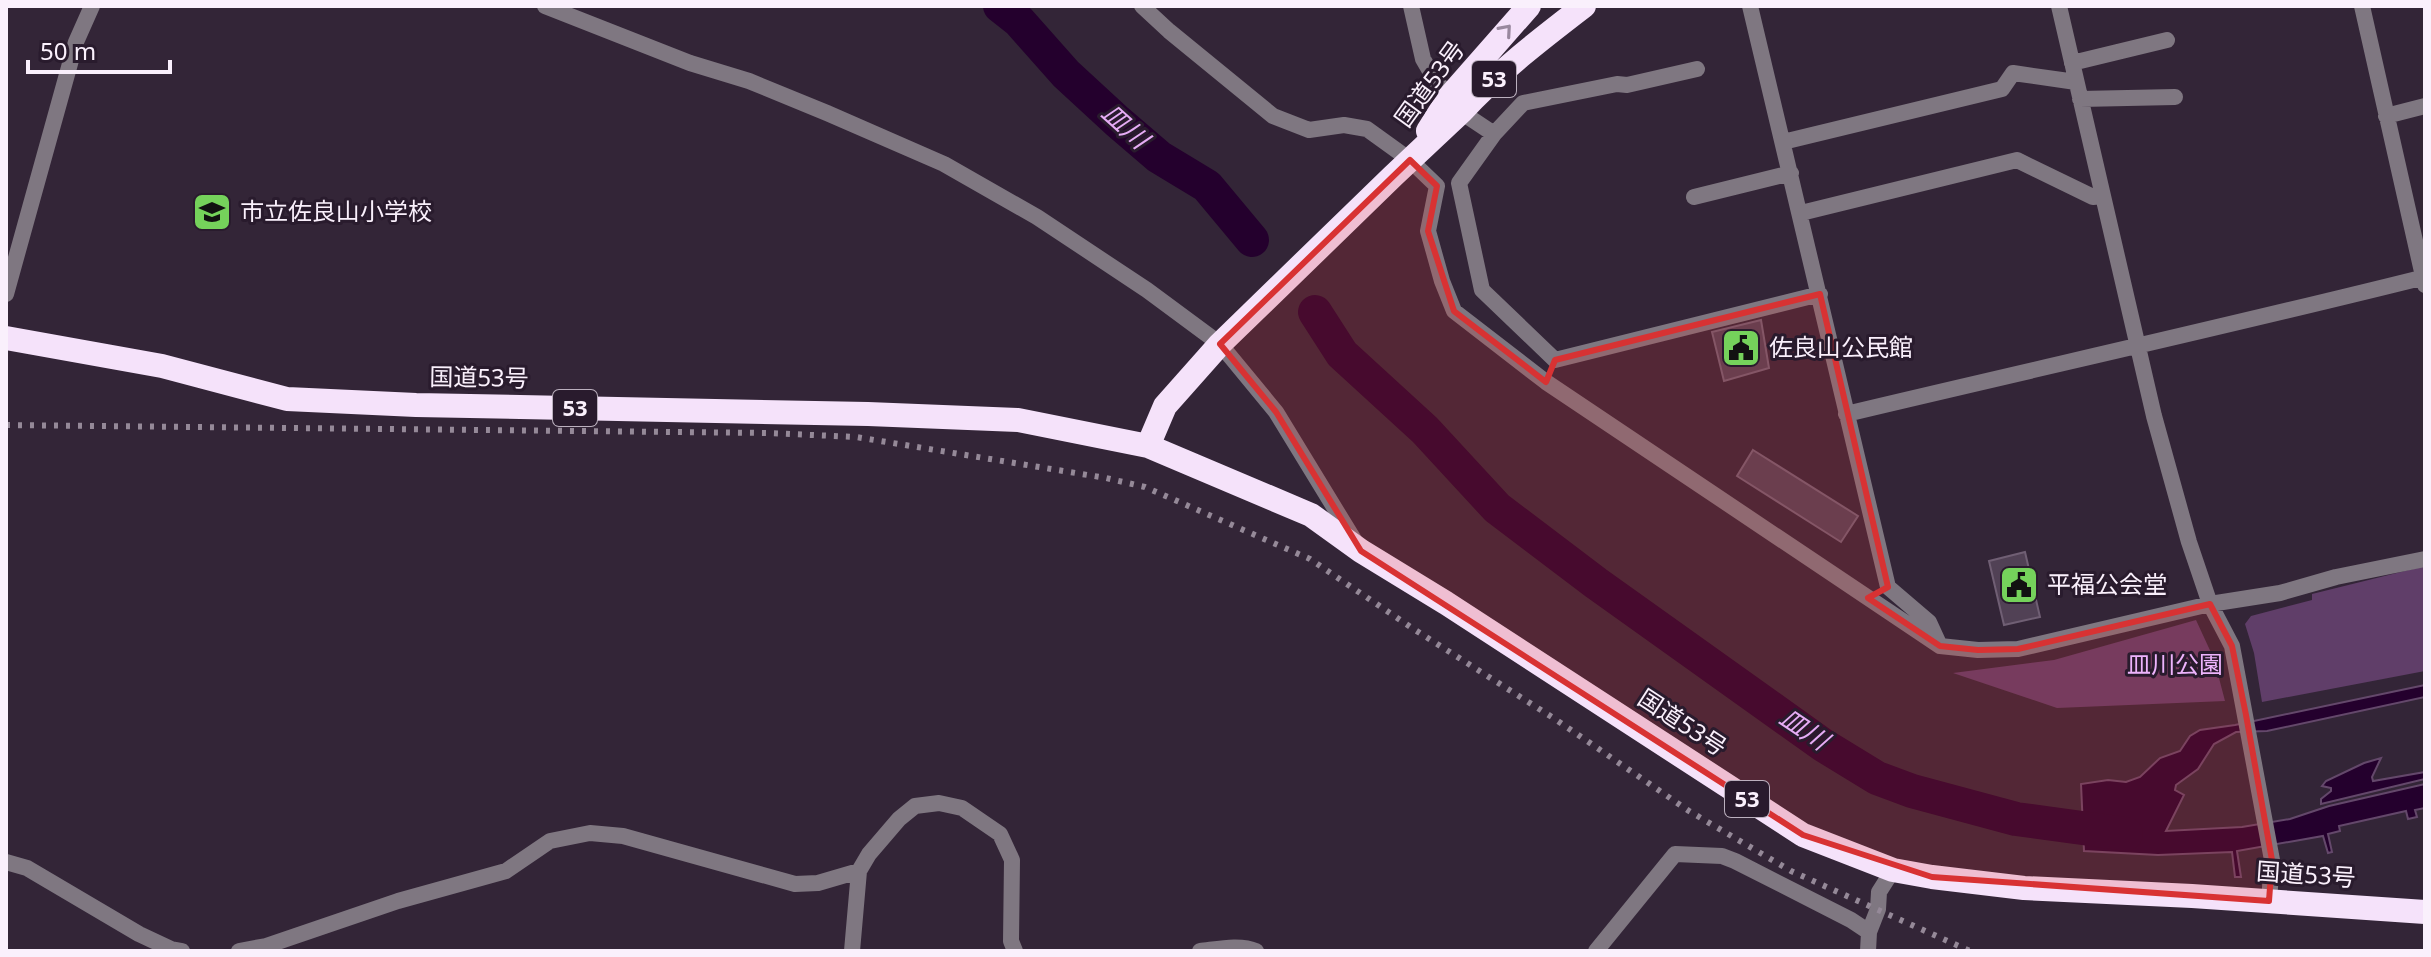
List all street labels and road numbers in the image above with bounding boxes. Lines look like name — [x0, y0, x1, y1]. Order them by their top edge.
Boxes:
street label: 国道53号 — [1386, 33, 1471, 133]
road number: 53 — [1472, 61, 1516, 97]
street label: 国道53号 — [429, 359, 529, 394]
road number: 53 — [553, 390, 597, 426]
street label: 国道53号 — [1632, 681, 1734, 763]
road number: 53 — [1725, 781, 1769, 817]
street label: 国道53号 — [2255, 854, 2357, 893]

